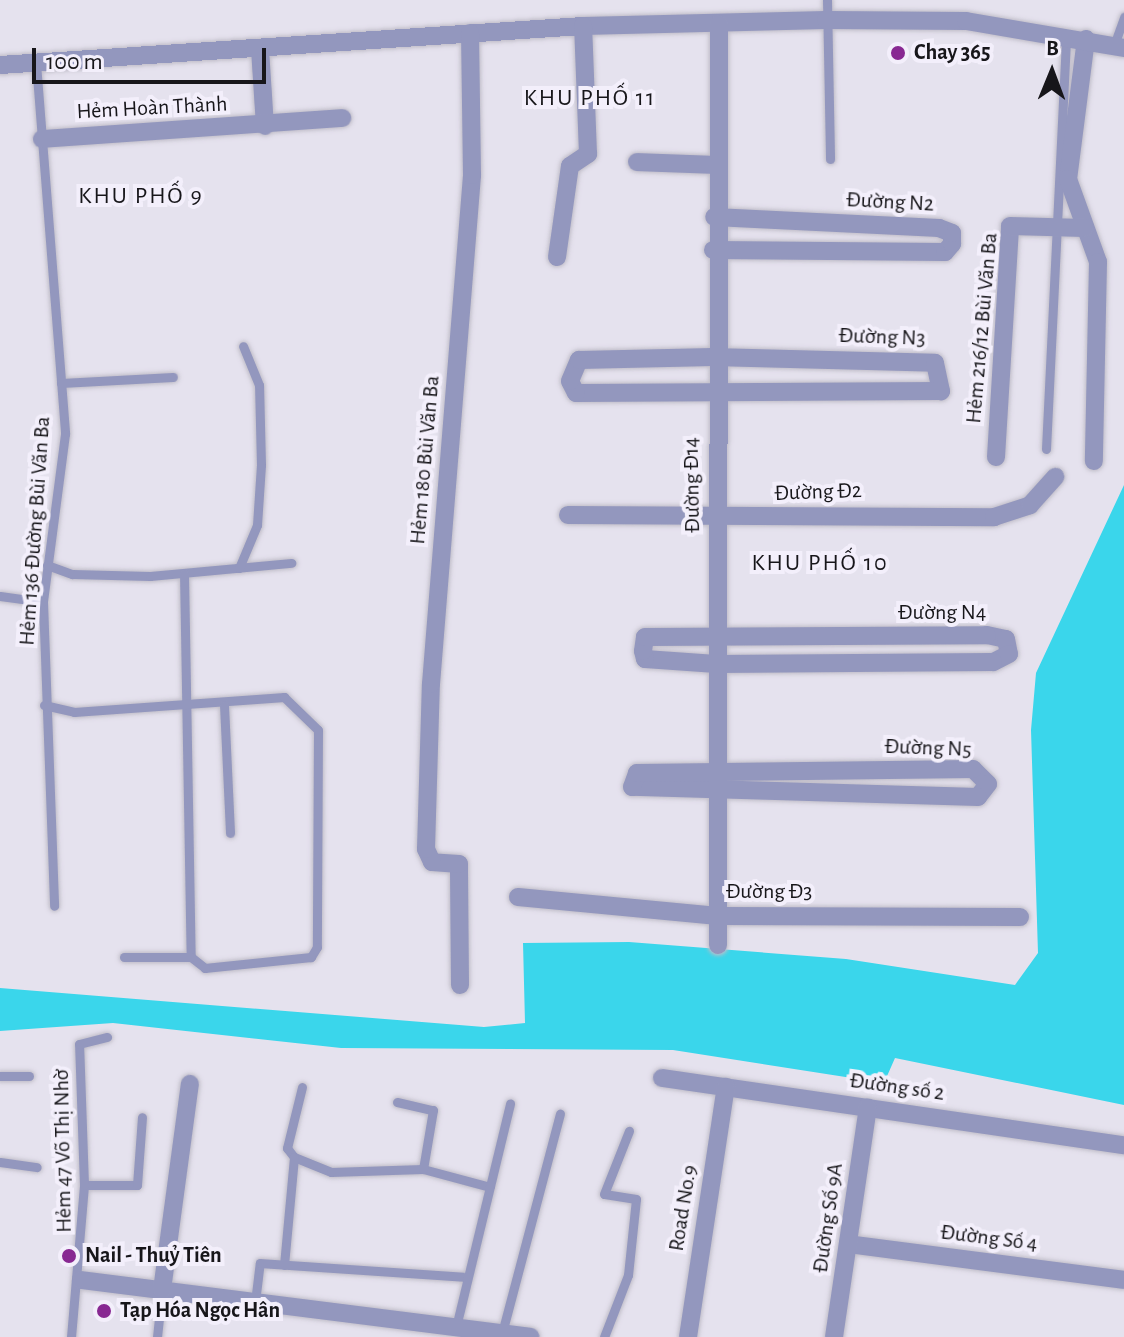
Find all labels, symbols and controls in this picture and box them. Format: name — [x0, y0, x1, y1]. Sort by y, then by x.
scale bar — [36, 32, 270, 82]
north arrow — [1012, 32, 1092, 112]
text: B — [1046, 37, 1059, 59]
place label: Chay 365 — [914, 40, 990, 66]
marker: Chay 365 — [889, 44, 907, 62]
text: 100 m — [46, 50, 103, 74]
district label: KHU PHỐ 11 — [524, 85, 656, 113]
street label: Hẻm Hoàn Thành — [76, 91, 228, 125]
district label: KHU PHỐ 9 — [78, 183, 204, 211]
street label: Đường N2 — [845, 187, 935, 217]
street label: Hẻm 216/12 Bùi Văn Ba — [961, 231, 1003, 425]
street label: Đường N3 — [838, 322, 926, 352]
street label: Hẻm 180 Bùi Văn Ba — [404, 375, 446, 545]
street label: Hẻm 136 Đường Bùi Văn Ba — [14, 416, 56, 646]
street label: Đường Đ14 — [678, 437, 706, 533]
street label: Đường Đ2 — [774, 477, 862, 507]
district label: KHU PHỐ 10 — [751, 550, 889, 578]
street label: Đường N4 — [898, 600, 986, 626]
street label: Đường N5 — [884, 733, 972, 763]
street label: Đường Đ3 — [726, 879, 812, 905]
street label: Đường số 2 — [848, 1067, 946, 1107]
street label: Hẻm 47 Võ Thị Nhờ — [48, 1069, 78, 1233]
street label: Đường Số 9A — [807, 1161, 849, 1275]
street label: Road No.9 — [663, 1163, 703, 1253]
street label: Đường Số 4 — [939, 1219, 1039, 1257]
place label: Nail - Thuỷ Tiên — [85, 1243, 222, 1269]
marker: Nail - Thuỷ Tiên — [60, 1247, 78, 1265]
place label: Tạp Hóa Ngọc Hân — [120, 1298, 280, 1324]
marker: Tạp Hóa Ngọc Hân — [95, 1302, 113, 1320]

